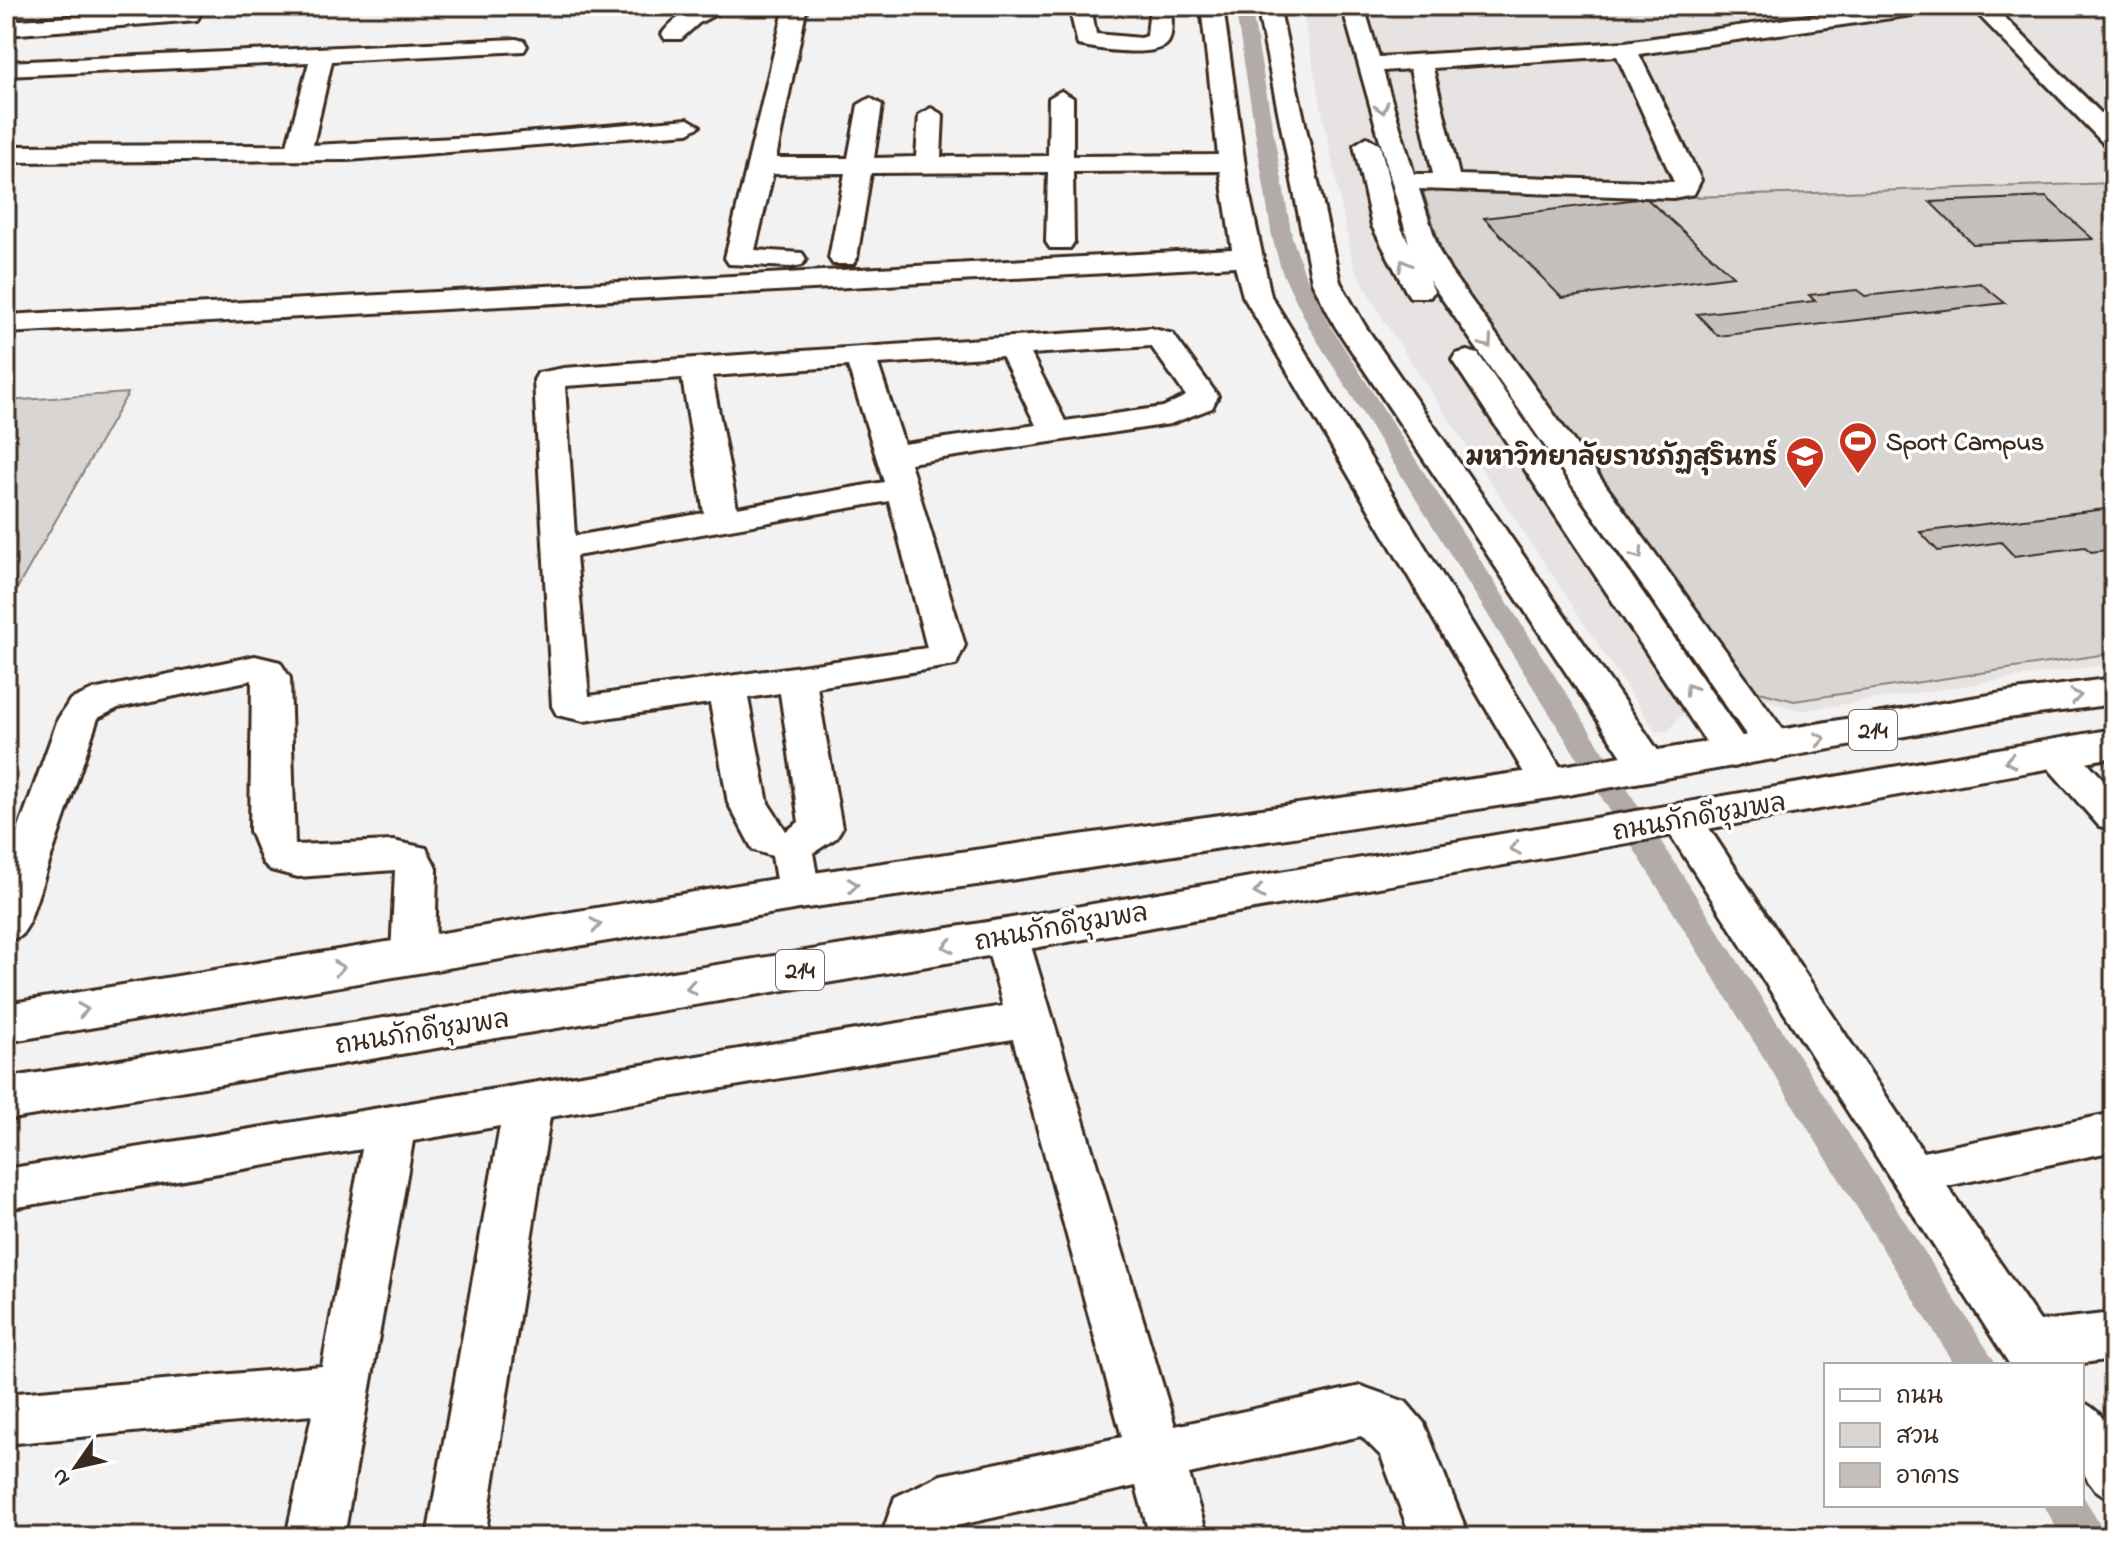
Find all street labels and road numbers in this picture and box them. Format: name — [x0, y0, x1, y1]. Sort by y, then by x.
road number: 214 — [1849, 710, 1897, 750]
street label: ถนนภักดีชุมพล — [1610, 785, 1789, 853]
street label: ถนนภักดีชุมพล — [972, 895, 1151, 963]
road number: 214 — [776, 950, 824, 990]
street label: ถนนภักดีชุมพล — [333, 1001, 512, 1066]

